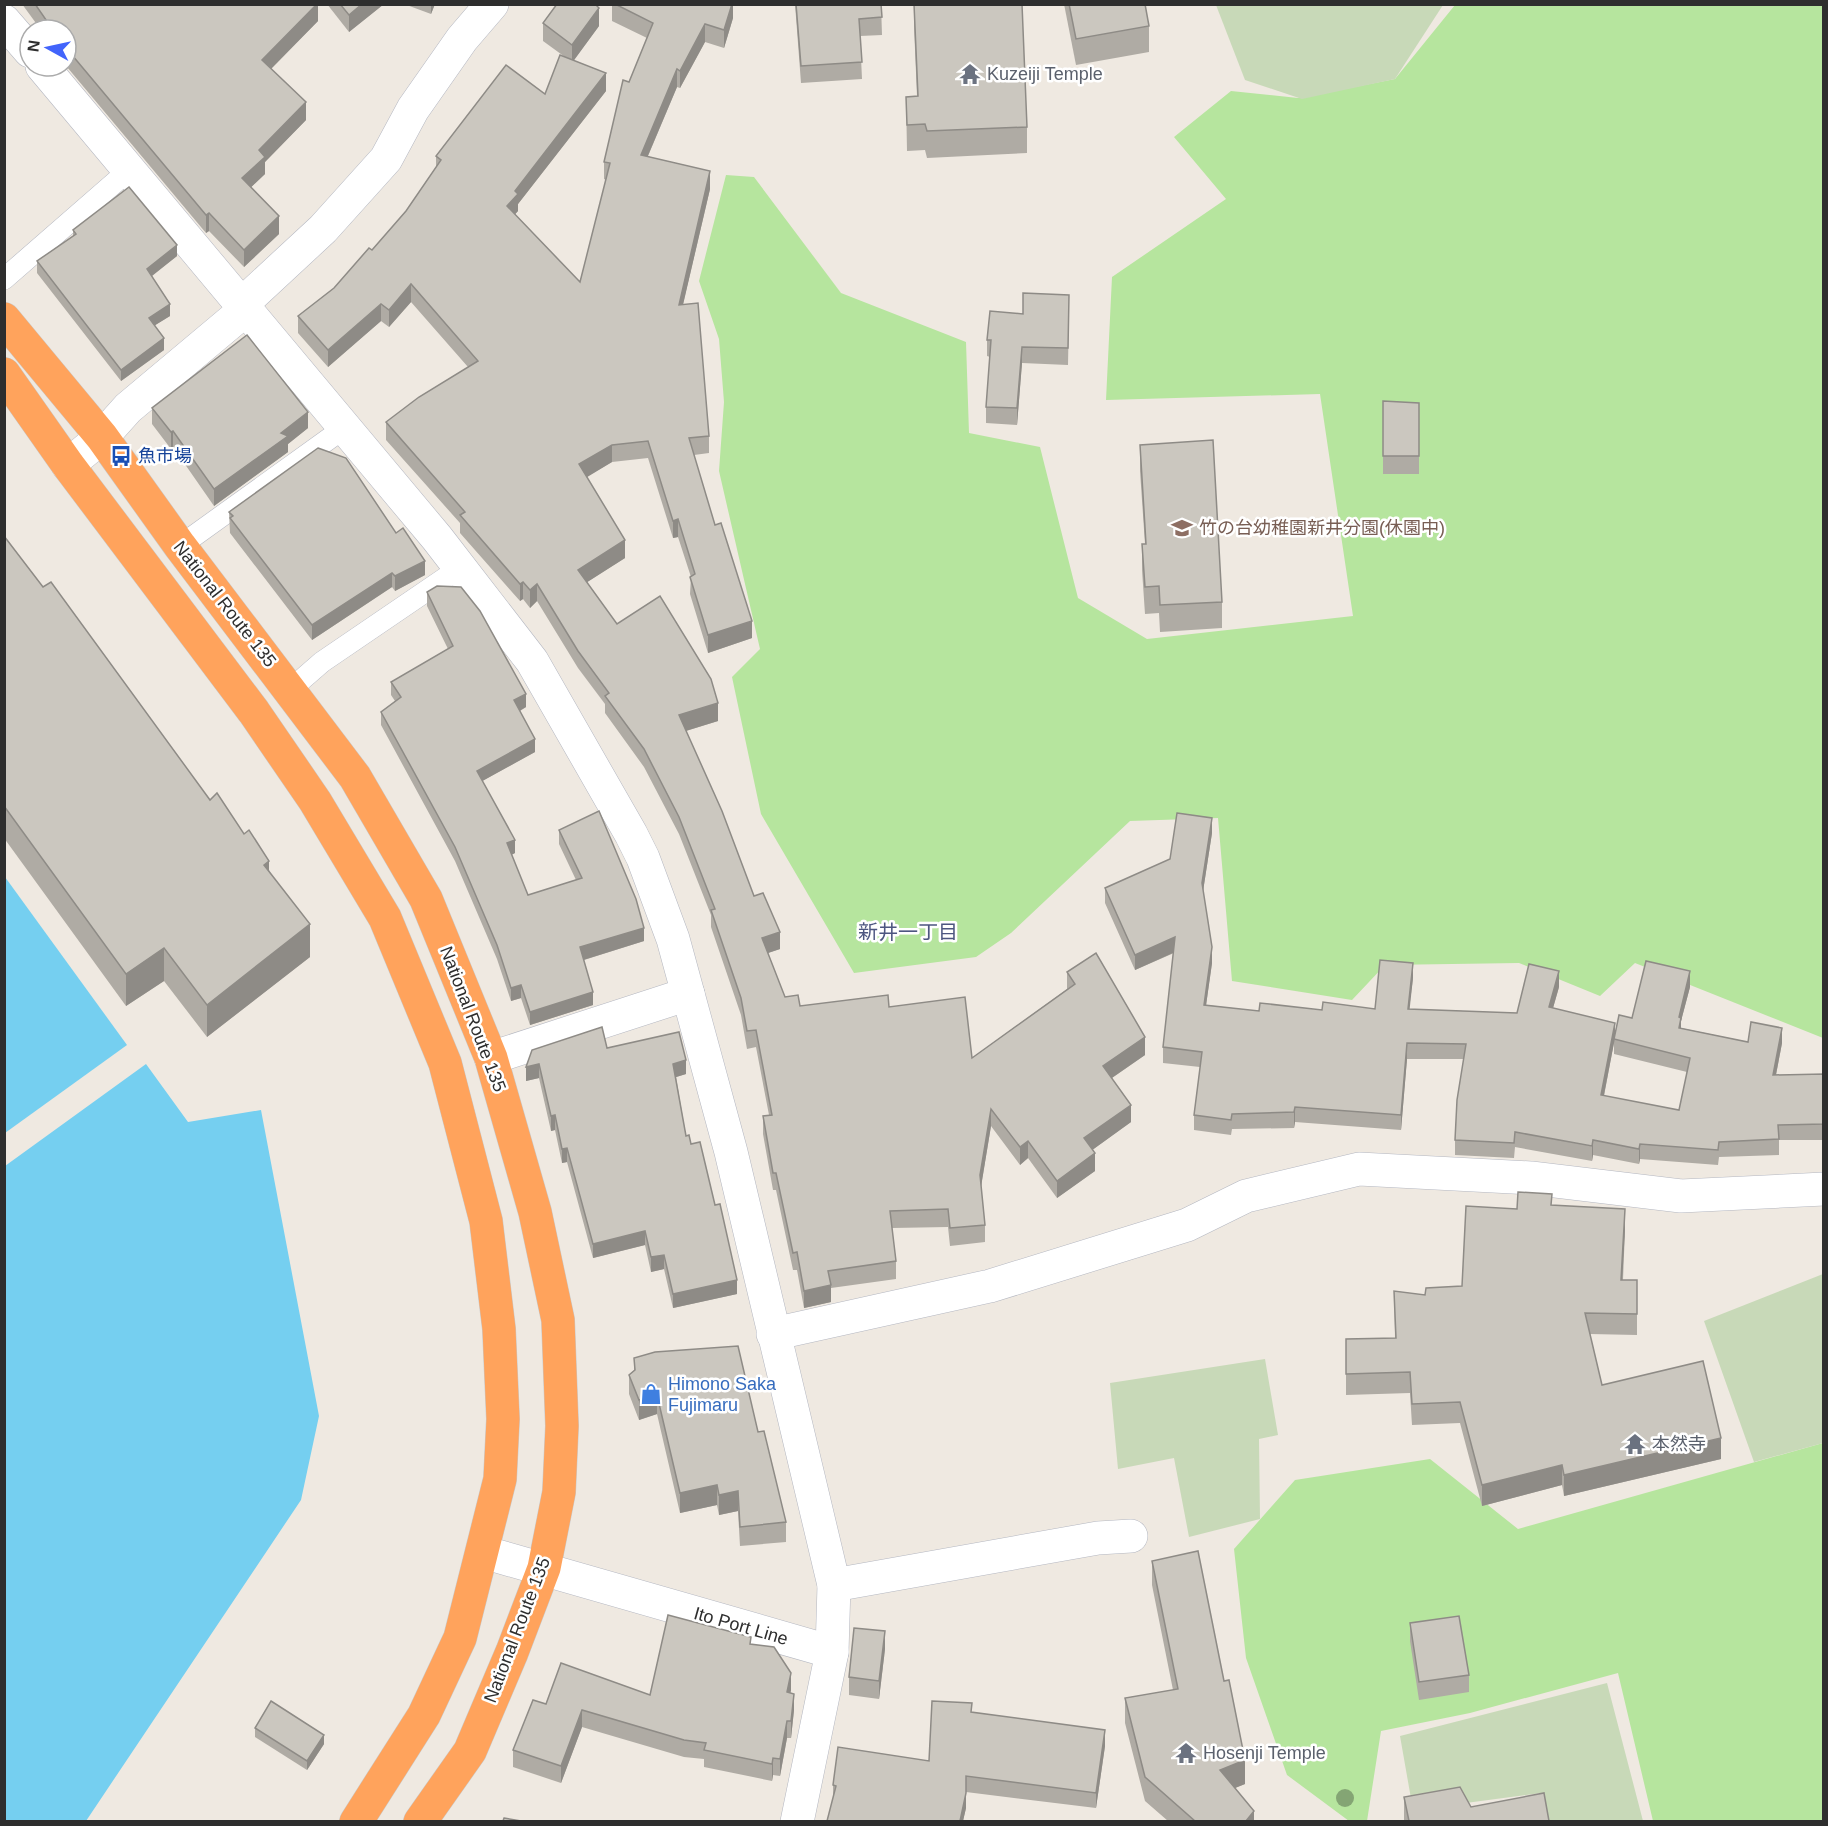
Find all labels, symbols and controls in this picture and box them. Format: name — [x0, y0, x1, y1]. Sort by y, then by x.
north arrow — [18, 18, 78, 78]
text: N — [24, 39, 43, 53]
temple icon: Kuzeiji Temple — [958, 62, 982, 86]
place label: Kuzeiji Temple — [987, 64, 1103, 84]
bus stop icon: 魚市場 — [109, 444, 133, 468]
place label: 魚市場 — [138, 446, 192, 466]
school or university icon: 竹の台幼稚園新井分園(休園中) — [1170, 516, 1194, 540]
place label: 竹の台幼稚園新井分園(休園中) — [1199, 518, 1445, 538]
street label: National Route 135 — [170, 537, 280, 671]
district label: 新井一丁目 — [858, 921, 958, 943]
street label: National Route 135 — [436, 943, 510, 1095]
place label: Himono Saka Fujimaru — [668, 1374, 777, 1415]
shop icon: Himono Saka Fujimaru — [639, 1382, 663, 1406]
temple icon: 本然寺 — [1623, 1432, 1647, 1456]
place label: 本然寺 — [1652, 1434, 1706, 1454]
street label: National Route 135 — [480, 1554, 554, 1706]
street label: Ito Port Line — [692, 1603, 790, 1649]
temple icon: Hosenji Temple — [1174, 1741, 1198, 1765]
place label: Hosenji Temple — [1203, 1743, 1326, 1763]

